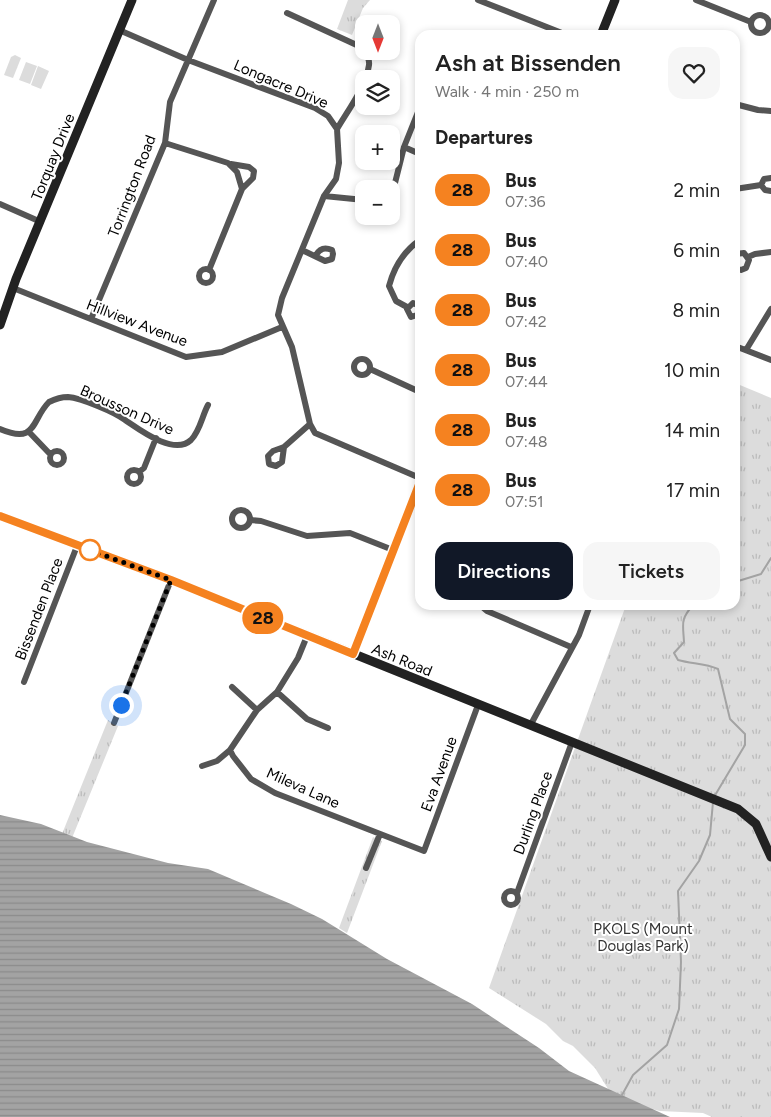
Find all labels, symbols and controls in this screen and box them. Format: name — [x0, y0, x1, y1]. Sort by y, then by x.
north arrow — [355, 15, 400, 60]
map controls — [355, 15, 400, 225]
button: heart — [668, 47, 720, 99]
text: Ash at Bissenden — [435, 48, 621, 77]
street label: Longacre Drive — [231, 56, 331, 112]
button: layers — [355, 70, 400, 115]
text: Walk · 4 min · 250 m — [435, 82, 579, 101]
street label: Torquay Drive — [27, 111, 79, 203]
button: + — [355, 125, 400, 170]
text: Departures — [435, 126, 533, 149]
street label: Torrington Road — [104, 132, 160, 240]
text: Bus — [505, 169, 536, 192]
text: 28 — [452, 179, 473, 201]
text: 2 min — [674, 179, 720, 202]
button: − — [355, 180, 400, 225]
text: 07:36 — [505, 192, 546, 211]
text: Bus — [505, 229, 536, 252]
text: 28 — [452, 239, 473, 261]
text: 6 min — [673, 239, 720, 262]
text: 07:40 — [505, 252, 548, 271]
text: Bus — [505, 289, 536, 312]
street label: Hillview Avenue — [84, 295, 190, 351]
text: 28 — [452, 299, 473, 321]
text: 8 min — [672, 299, 720, 322]
text: 07:42 — [505, 312, 547, 331]
text: Bus — [505, 349, 536, 372]
text: 28 — [452, 359, 473, 381]
text: 10 min — [664, 359, 720, 382]
text: 07:44 — [505, 372, 548, 391]
street label: Brousson Drive — [77, 381, 177, 439]
text: Bus — [505, 409, 536, 432]
text: 28 — [452, 419, 473, 441]
text: 14 min — [664, 419, 720, 442]
text: 07:48 — [505, 432, 548, 451]
text: Bus — [505, 469, 536, 492]
text: 28 — [452, 479, 473, 501]
text: 17 min — [666, 479, 720, 502]
text: 07:51 — [505, 492, 544, 511]
unlabelled marker — [79, 539, 101, 561]
button: Directions — [435, 542, 573, 600]
button: Tickets — [583, 542, 720, 600]
street label: Bissenden Place — [11, 555, 67, 663]
line badge: 28 — [240, 602, 286, 634]
text: 28 — [252, 607, 274, 629]
street label: Ash Road — [369, 640, 435, 680]
your location — [109, 693, 134, 718]
street label: Eva Avenue — [417, 734, 461, 814]
street label: Mileva Lane — [264, 764, 342, 812]
street label: Durling Place — [510, 769, 556, 857]
park label: PKOLS (Mount Douglas Park) — [593, 920, 693, 955]

